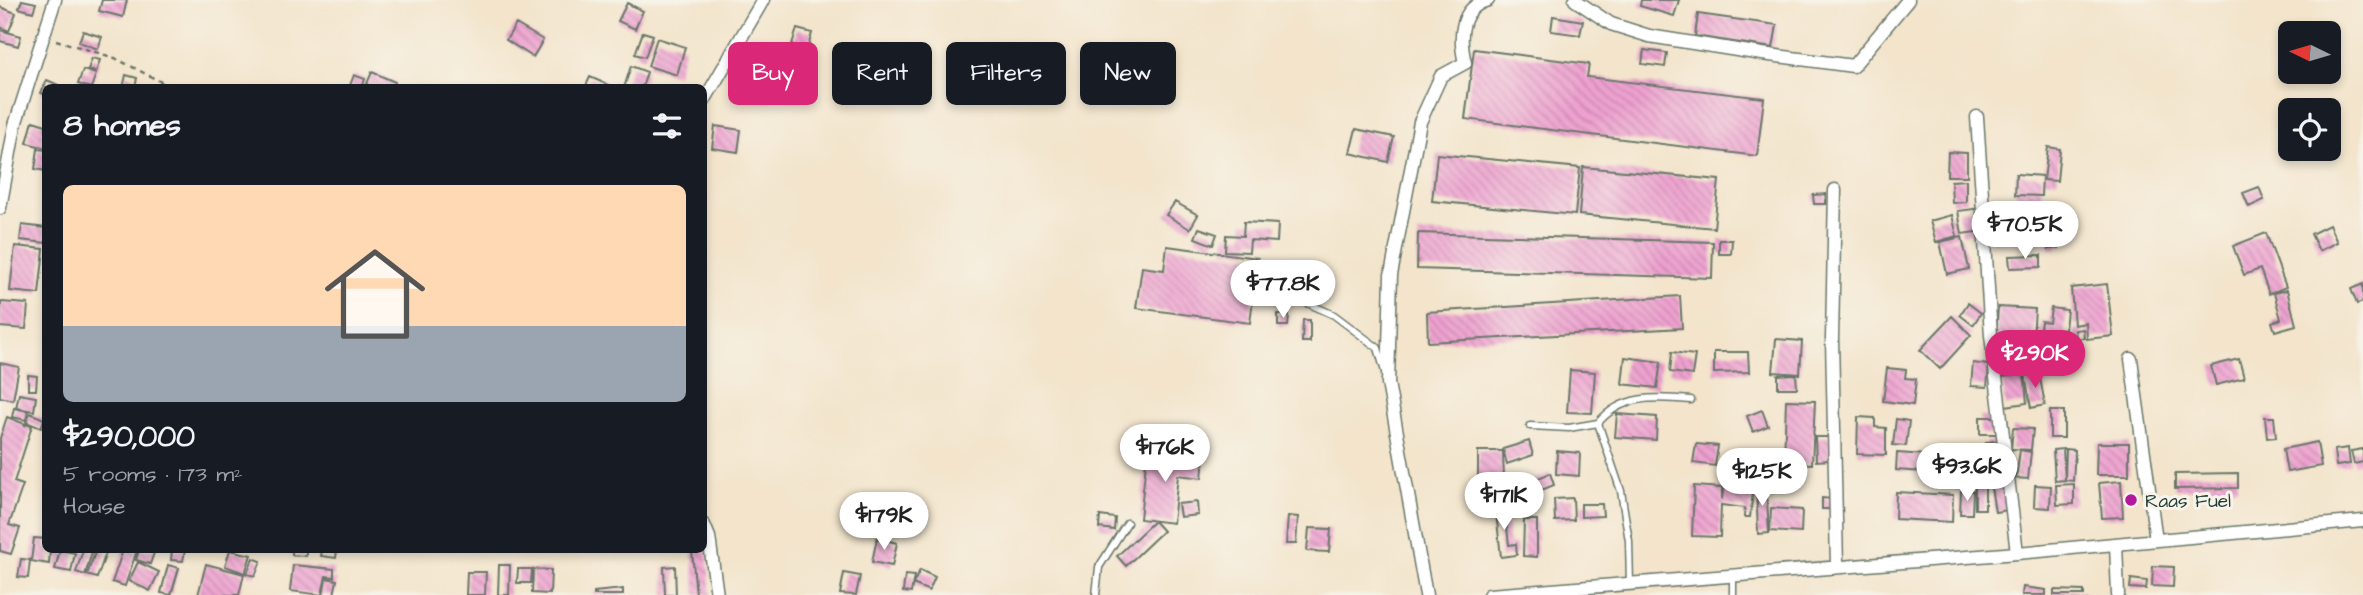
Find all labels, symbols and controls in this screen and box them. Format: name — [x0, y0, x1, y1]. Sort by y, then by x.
north arrow — [2278, 21, 2342, 84]
map controls — [2278, 21, 2341, 161]
chip: Buy — [728, 42, 818, 105]
chip: Rent — [832, 42, 932, 105]
chip: Filters — [946, 42, 1066, 105]
chip: New — [1080, 42, 1176, 105]
button: locate — [2278, 98, 2341, 161]
text: 8 homes — [63, 105, 181, 147]
icon: filters — [648, 107, 686, 145]
pin: $70.5K — [1968, 202, 2082, 261]
text: $70.5K — [1988, 208, 2062, 240]
icon: home — [312, 231, 438, 357]
pin: $77.8K — [1226, 260, 1340, 320]
text: $77.8K — [1246, 267, 1320, 299]
pin: $290K — [1986, 330, 2084, 390]
text: $290K — [2001, 337, 2069, 369]
text: $290,000 — [63, 416, 195, 458]
pin: $176K — [1116, 424, 1214, 484]
text: $176K — [1136, 431, 1194, 463]
pin: $93.6K — [1910, 444, 2024, 503]
pin: $125K — [1713, 448, 1811, 508]
text: $93.6K — [1932, 450, 2002, 482]
text: $125K — [1732, 455, 1792, 487]
text: 5 rooms · 173 m² — [63, 458, 243, 490]
pin: $171K — [1455, 472, 1553, 532]
text: $171K — [1481, 479, 1527, 511]
place label: Raas Fuel — [2145, 488, 2231, 515]
text: House — [63, 490, 126, 522]
pin: $179K — [835, 492, 933, 552]
marker: Raas Fuel — [2123, 492, 2139, 508]
text: $179K — [856, 499, 912, 531]

